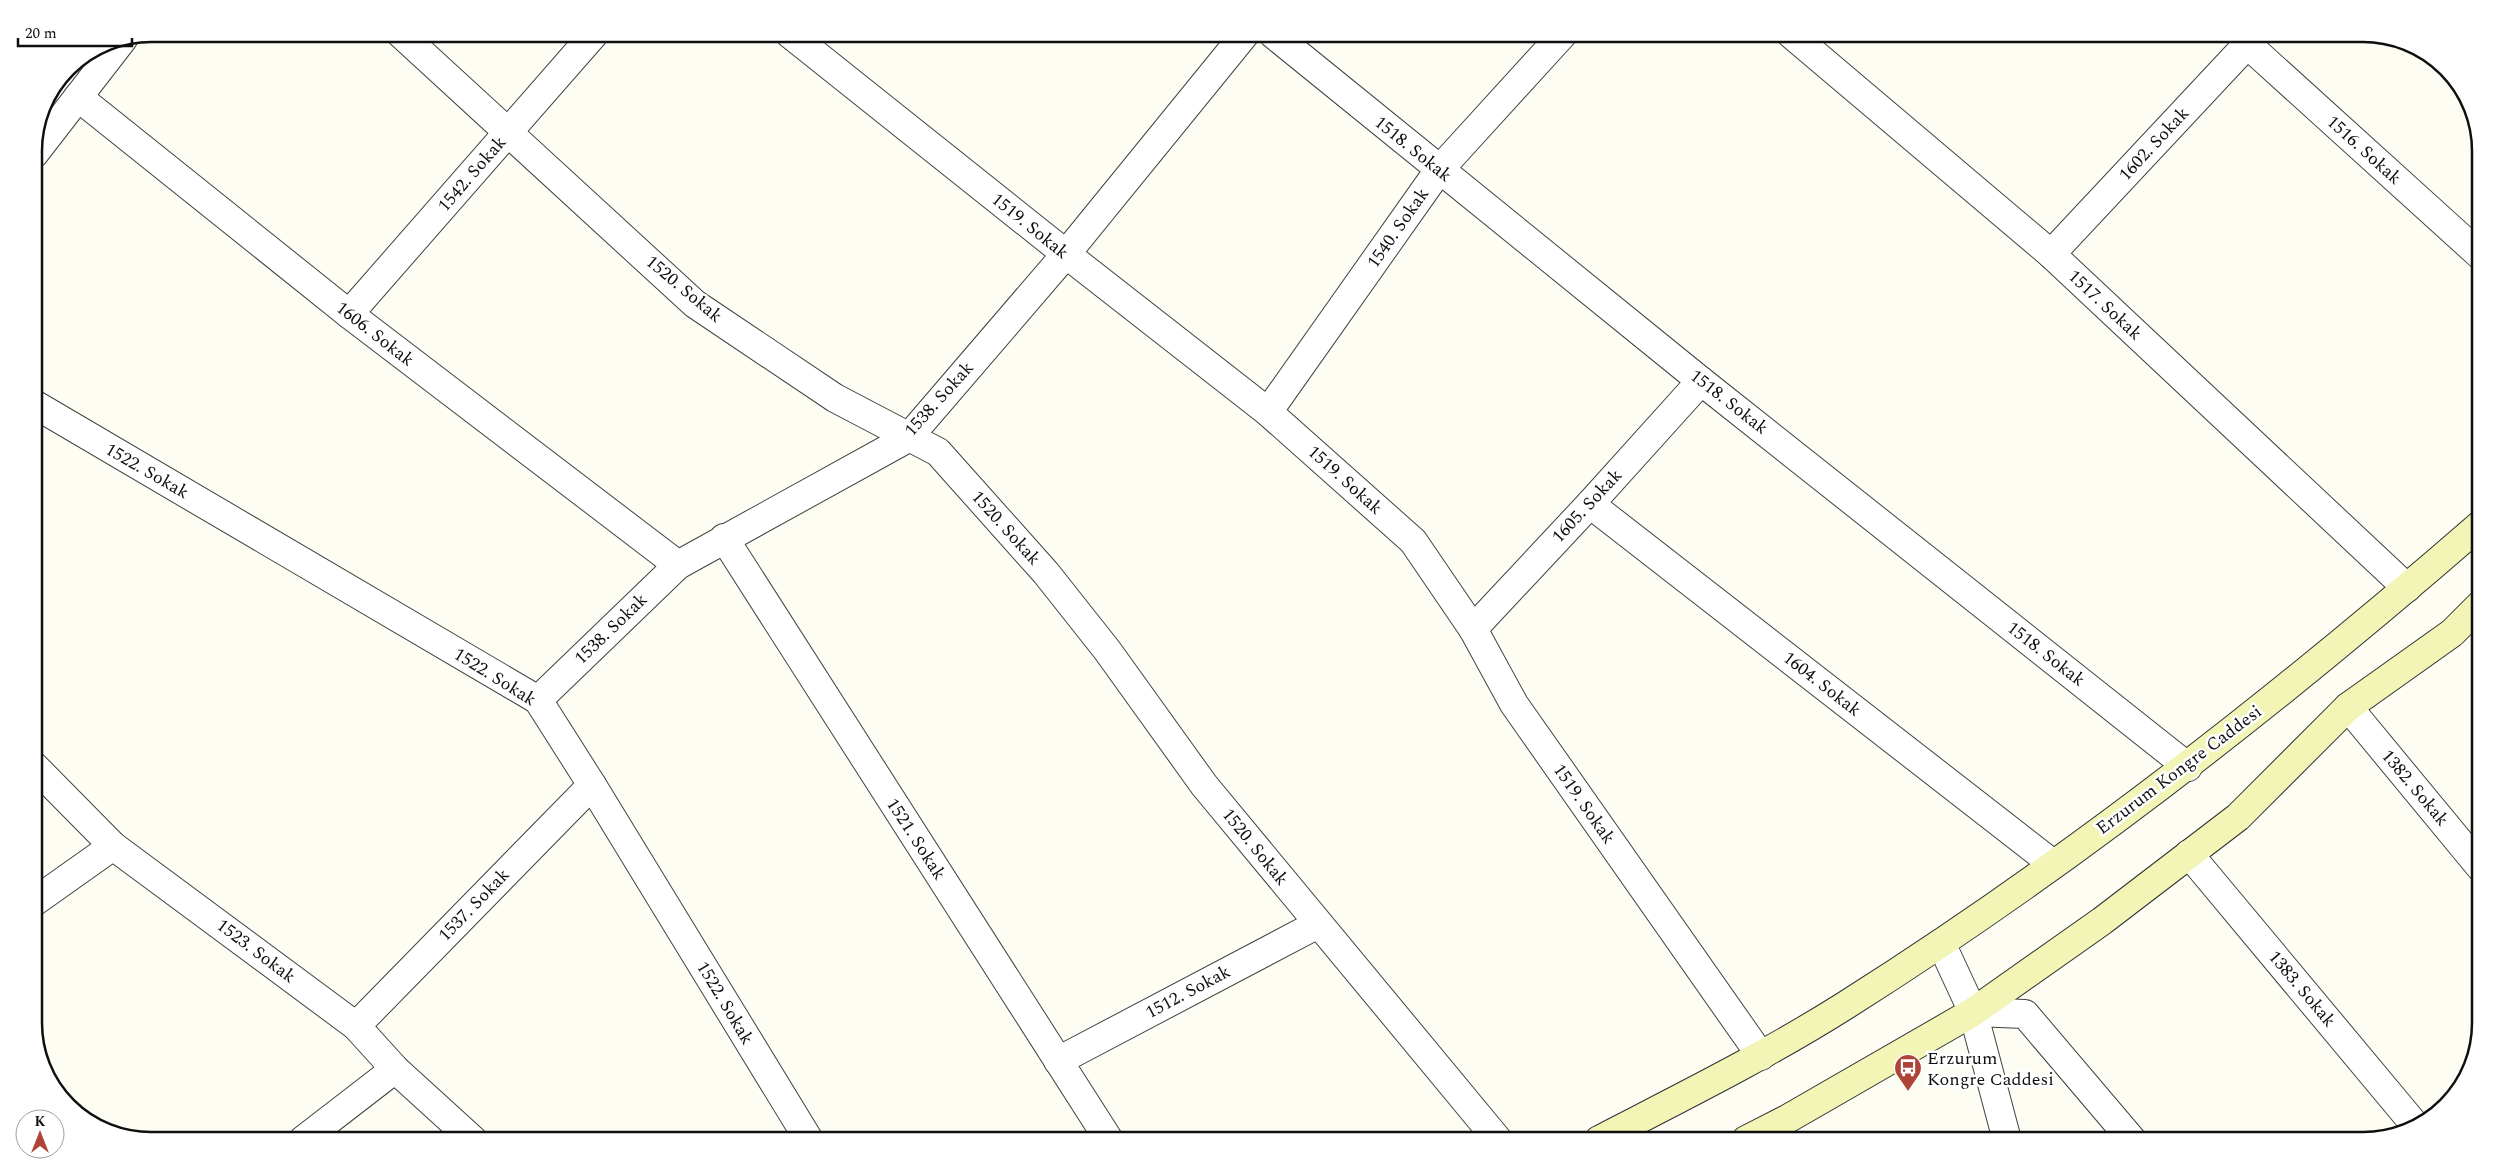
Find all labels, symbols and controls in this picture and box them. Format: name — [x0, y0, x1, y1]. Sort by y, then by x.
scale bar — [18, 15, 131, 47]
text: 20 m — [25, 22, 57, 45]
street label: 1602. Sokak — [2112, 101, 2196, 187]
street label: 1518. Sokak — [1368, 109, 1458, 189]
street label: 1516. Sokak — [2320, 109, 2408, 191]
street label: 1542. Sokak — [431, 130, 513, 218]
street label: 1540. Sokak — [1360, 182, 1436, 274]
street label: 1519. Sokak — [985, 186, 1075, 266]
street label: 1520. Sokak — [640, 249, 728, 329]
street label: 1517. Sokak — [2062, 263, 2148, 347]
street label: 1606. Sokak — [330, 295, 420, 373]
street label: 1538. Sokak — [898, 355, 980, 443]
street label: 1518. Sokak — [1684, 363, 1774, 441]
street label: 1522. Sokak — [100, 436, 194, 506]
street label: 1519. Sokak — [1301, 439, 1389, 521]
street label: 1605. Sokak — [1545, 463, 1629, 549]
street label: 1520. Sokak — [965, 484, 1047, 572]
street label: 1538. Sokak — [568, 587, 654, 671]
street label: 1518. Sokak — [2001, 615, 2091, 693]
street label: 1522. Sokak — [448, 641, 542, 713]
street label: 1604. Sokak — [1777, 645, 1867, 723]
street label: Erzurum Kongre Caddesi — [2090, 699, 2268, 841]
street label: 1382. Sokak — [2375, 744, 2455, 832]
street label: 1519. Sokak — [1546, 758, 1622, 850]
street label: 1521. Sokak — [879, 793, 953, 885]
street label: 1520. Sokak — [1215, 802, 1295, 892]
street label: 1537. Sokak — [432, 862, 516, 948]
street label: 1523. Sokak — [211, 912, 301, 990]
street label: 1383. Sokak — [2262, 945, 2342, 1033]
street label: 1522. Sokak — [689, 956, 761, 1050]
street label: 1512. Sokak — [1141, 958, 1235, 1026]
place label: Erzurum Kongre Caddesi — [1927, 1045, 2054, 1093]
bus stop icon: Erzurum Kongre Caddesi — [1893, 1053, 1923, 1092]
north arrow — [15, 1109, 65, 1159]
text: K — [35, 1111, 46, 1132]

